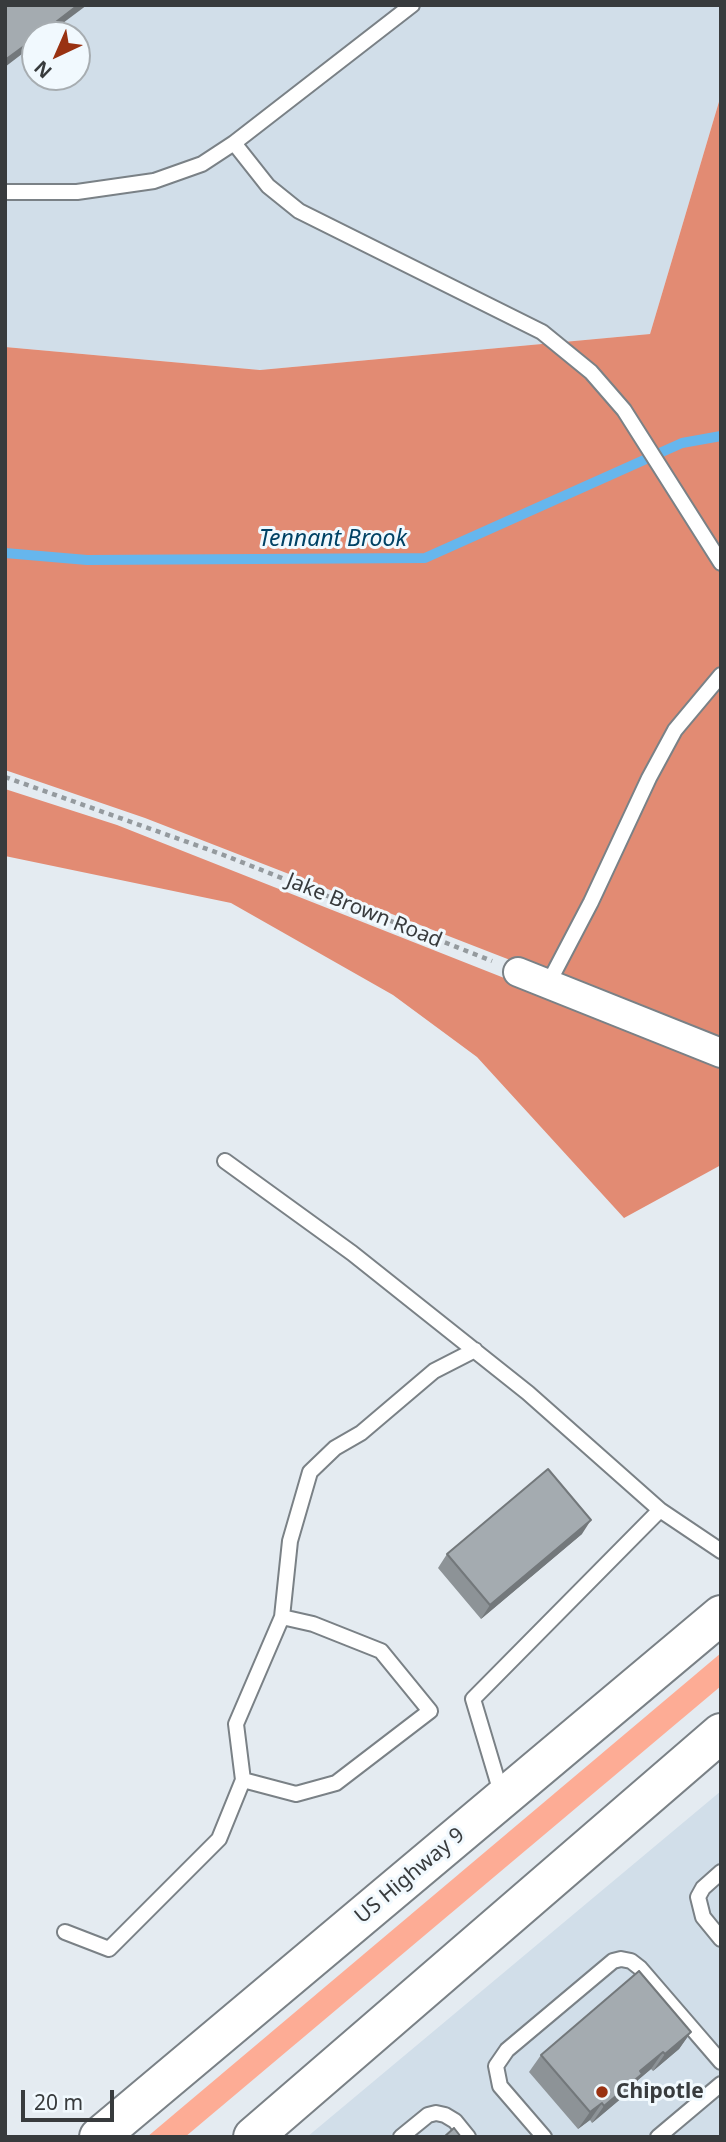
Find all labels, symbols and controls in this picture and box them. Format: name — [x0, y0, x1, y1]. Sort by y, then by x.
north arrow — [21, 21, 91, 91]
text: N — [28, 55, 57, 84]
water label: Tennant Brook — [259, 525, 407, 553]
street label: Jake Brown Road — [282, 868, 446, 954]
street label: US Highway 9 — [350, 1823, 470, 1929]
scale bar — [24, 2076, 117, 2120]
place label: Chipotle — [616, 2079, 704, 2105]
marker: Chipotle — [594, 2084, 610, 2100]
text: 20 m — [34, 2088, 83, 2116]

